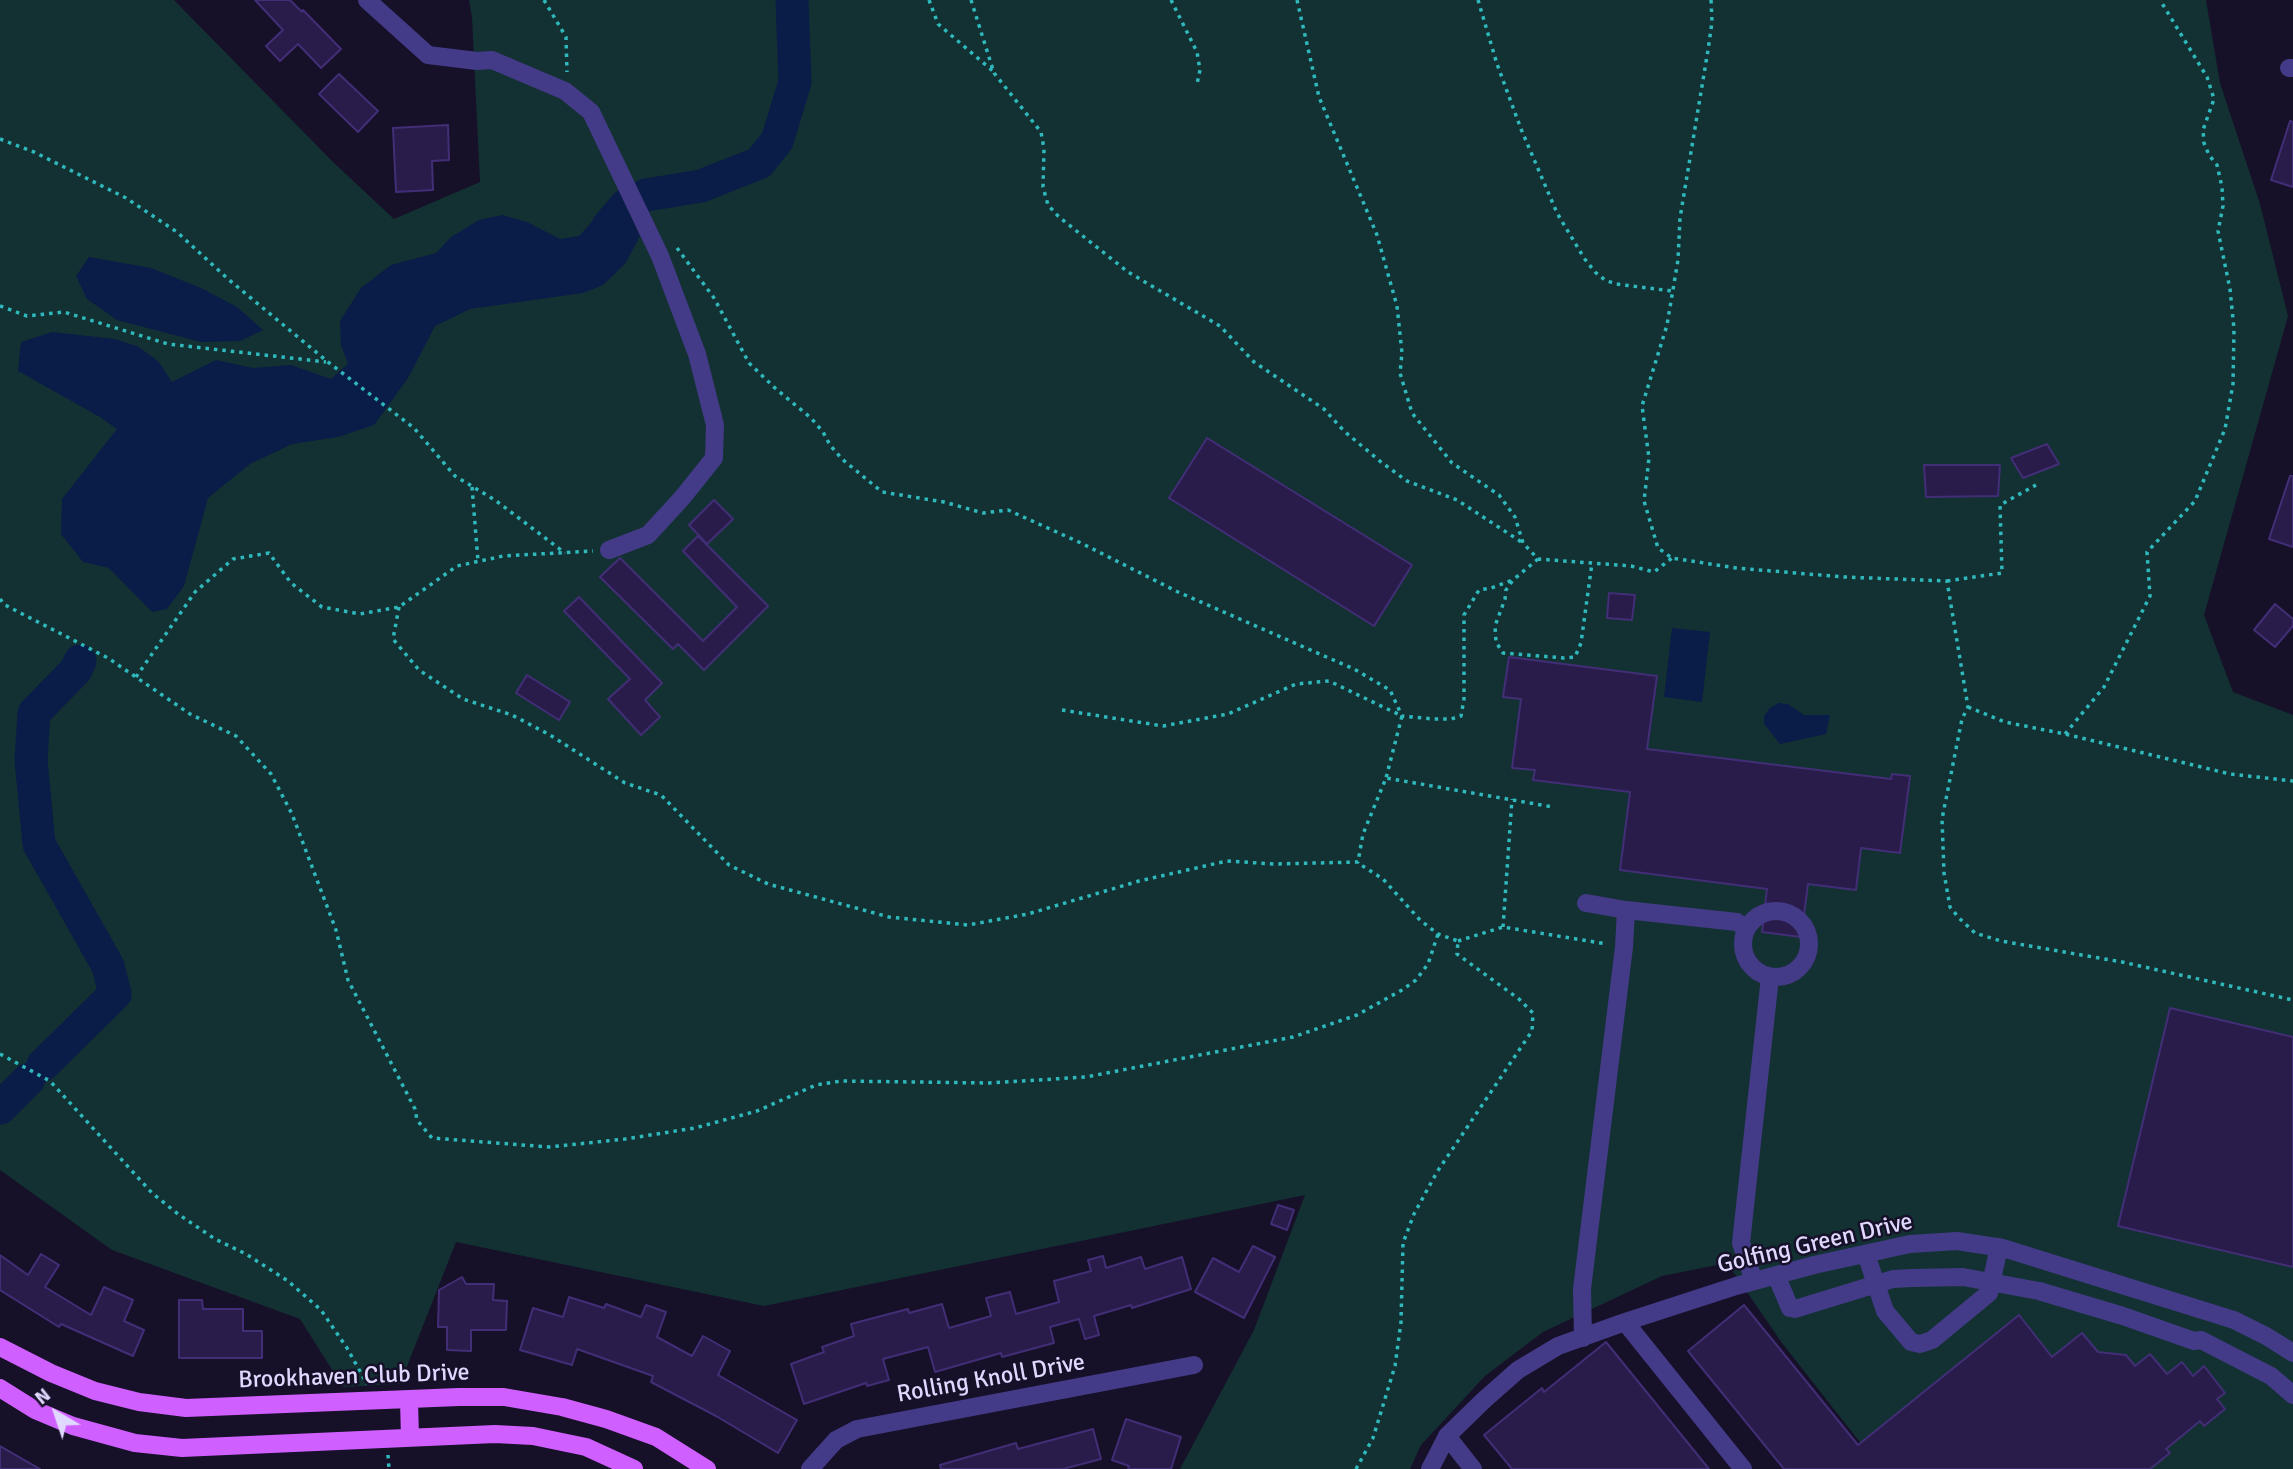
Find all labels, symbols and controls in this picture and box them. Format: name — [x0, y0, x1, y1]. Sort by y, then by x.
street label: Golfing Green Drive — [1714, 1208, 1916, 1280]
street label: Rolling Knoll Drive — [895, 1348, 1087, 1410]
street label: Brookhaven Club Drive — [238, 1359, 470, 1395]
north arrow — [21, 1378, 91, 1448]
text: N — [30, 1383, 55, 1410]

